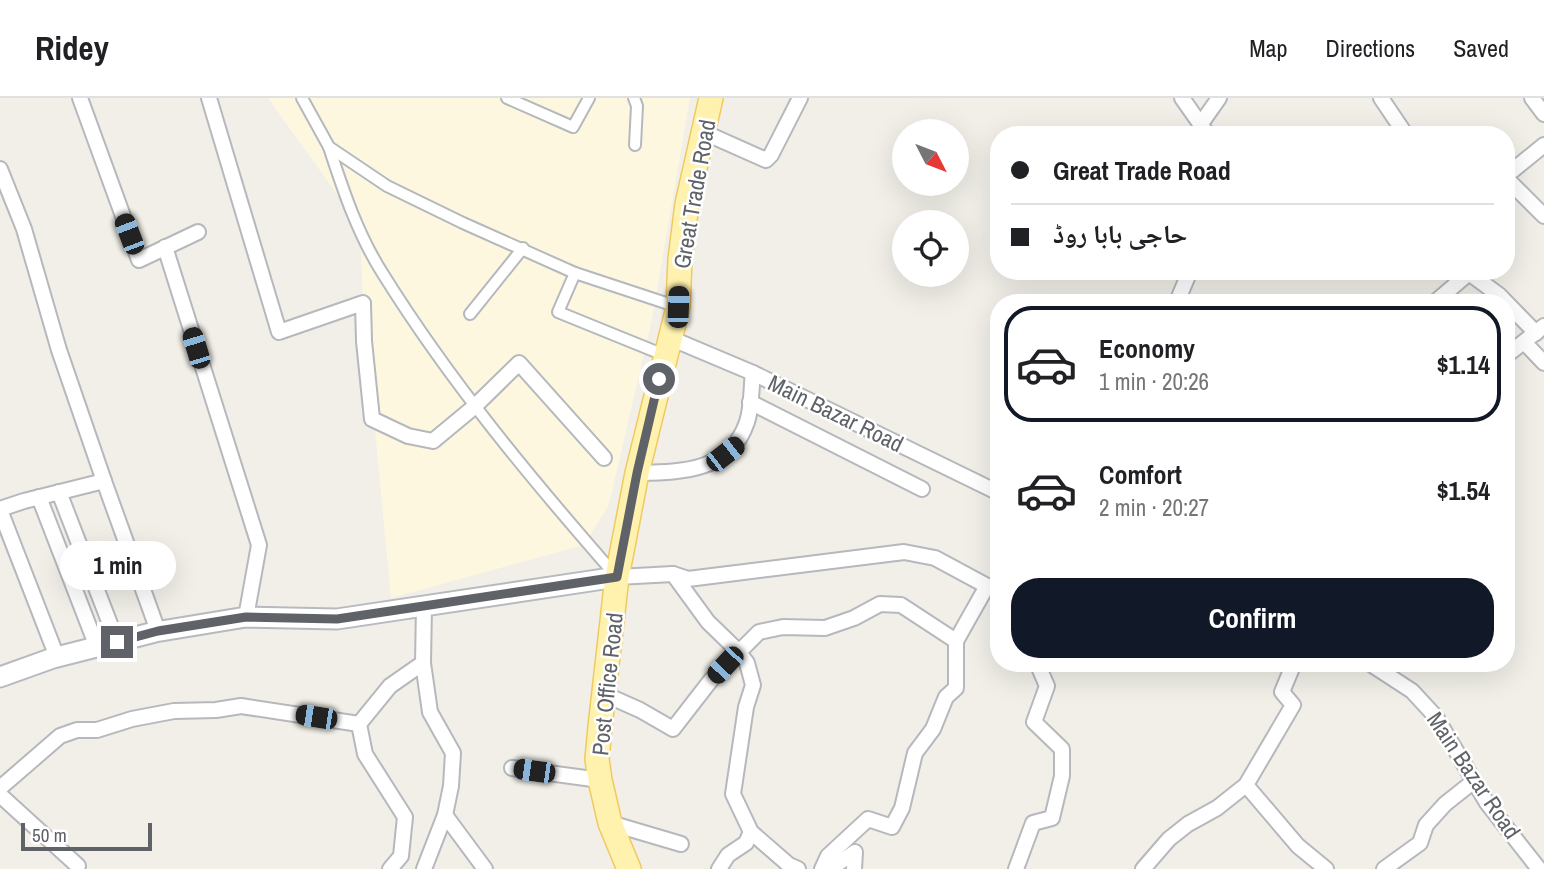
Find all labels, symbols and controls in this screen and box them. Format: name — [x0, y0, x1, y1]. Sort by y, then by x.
text: Ridey — [35, 26, 109, 70]
text: Map — [1249, 32, 1287, 64]
text: Directions — [1325, 32, 1415, 64]
text: Saved — [1453, 32, 1509, 64]
street label: Great Trade Road — [666, 117, 722, 271]
north arrow — [892, 119, 970, 196]
map controls — [892, 119, 969, 287]
text: Great Trade Road — [1053, 153, 1231, 188]
button: locate — [892, 210, 969, 287]
car — [112, 211, 147, 257]
text: حاجی بابا روڈ — [1053, 216, 1187, 251]
car — [667, 286, 690, 328]
car — [180, 325, 213, 371]
text: Economy — [1099, 331, 1195, 366]
icon: car — [1015, 333, 1078, 396]
text: $1.14 — [1437, 347, 1490, 382]
route start — [643, 363, 675, 395]
text: 1 min · 20:26 — [1099, 366, 1209, 397]
street label: Main Bazar Road — [763, 367, 909, 459]
car — [702, 433, 749, 475]
text: Comfort — [1099, 457, 1182, 492]
icon: car — [1015, 459, 1078, 522]
text: $1.54 — [1437, 473, 1490, 508]
text: 2 min · 20:27 — [1099, 492, 1209, 523]
callout: 1 min — [59, 540, 175, 589]
text: 1 min — [93, 550, 143, 581]
button: Confirm — [1011, 578, 1494, 658]
street label: Post Office Road — [584, 611, 630, 757]
route end — [101, 626, 133, 658]
car — [703, 642, 748, 688]
car — [294, 703, 339, 731]
street label: Main Bazar Road — [1420, 705, 1528, 845]
car — [512, 758, 557, 784]
scale bar — [21, 820, 152, 852]
text: 50 m — [32, 822, 67, 848]

